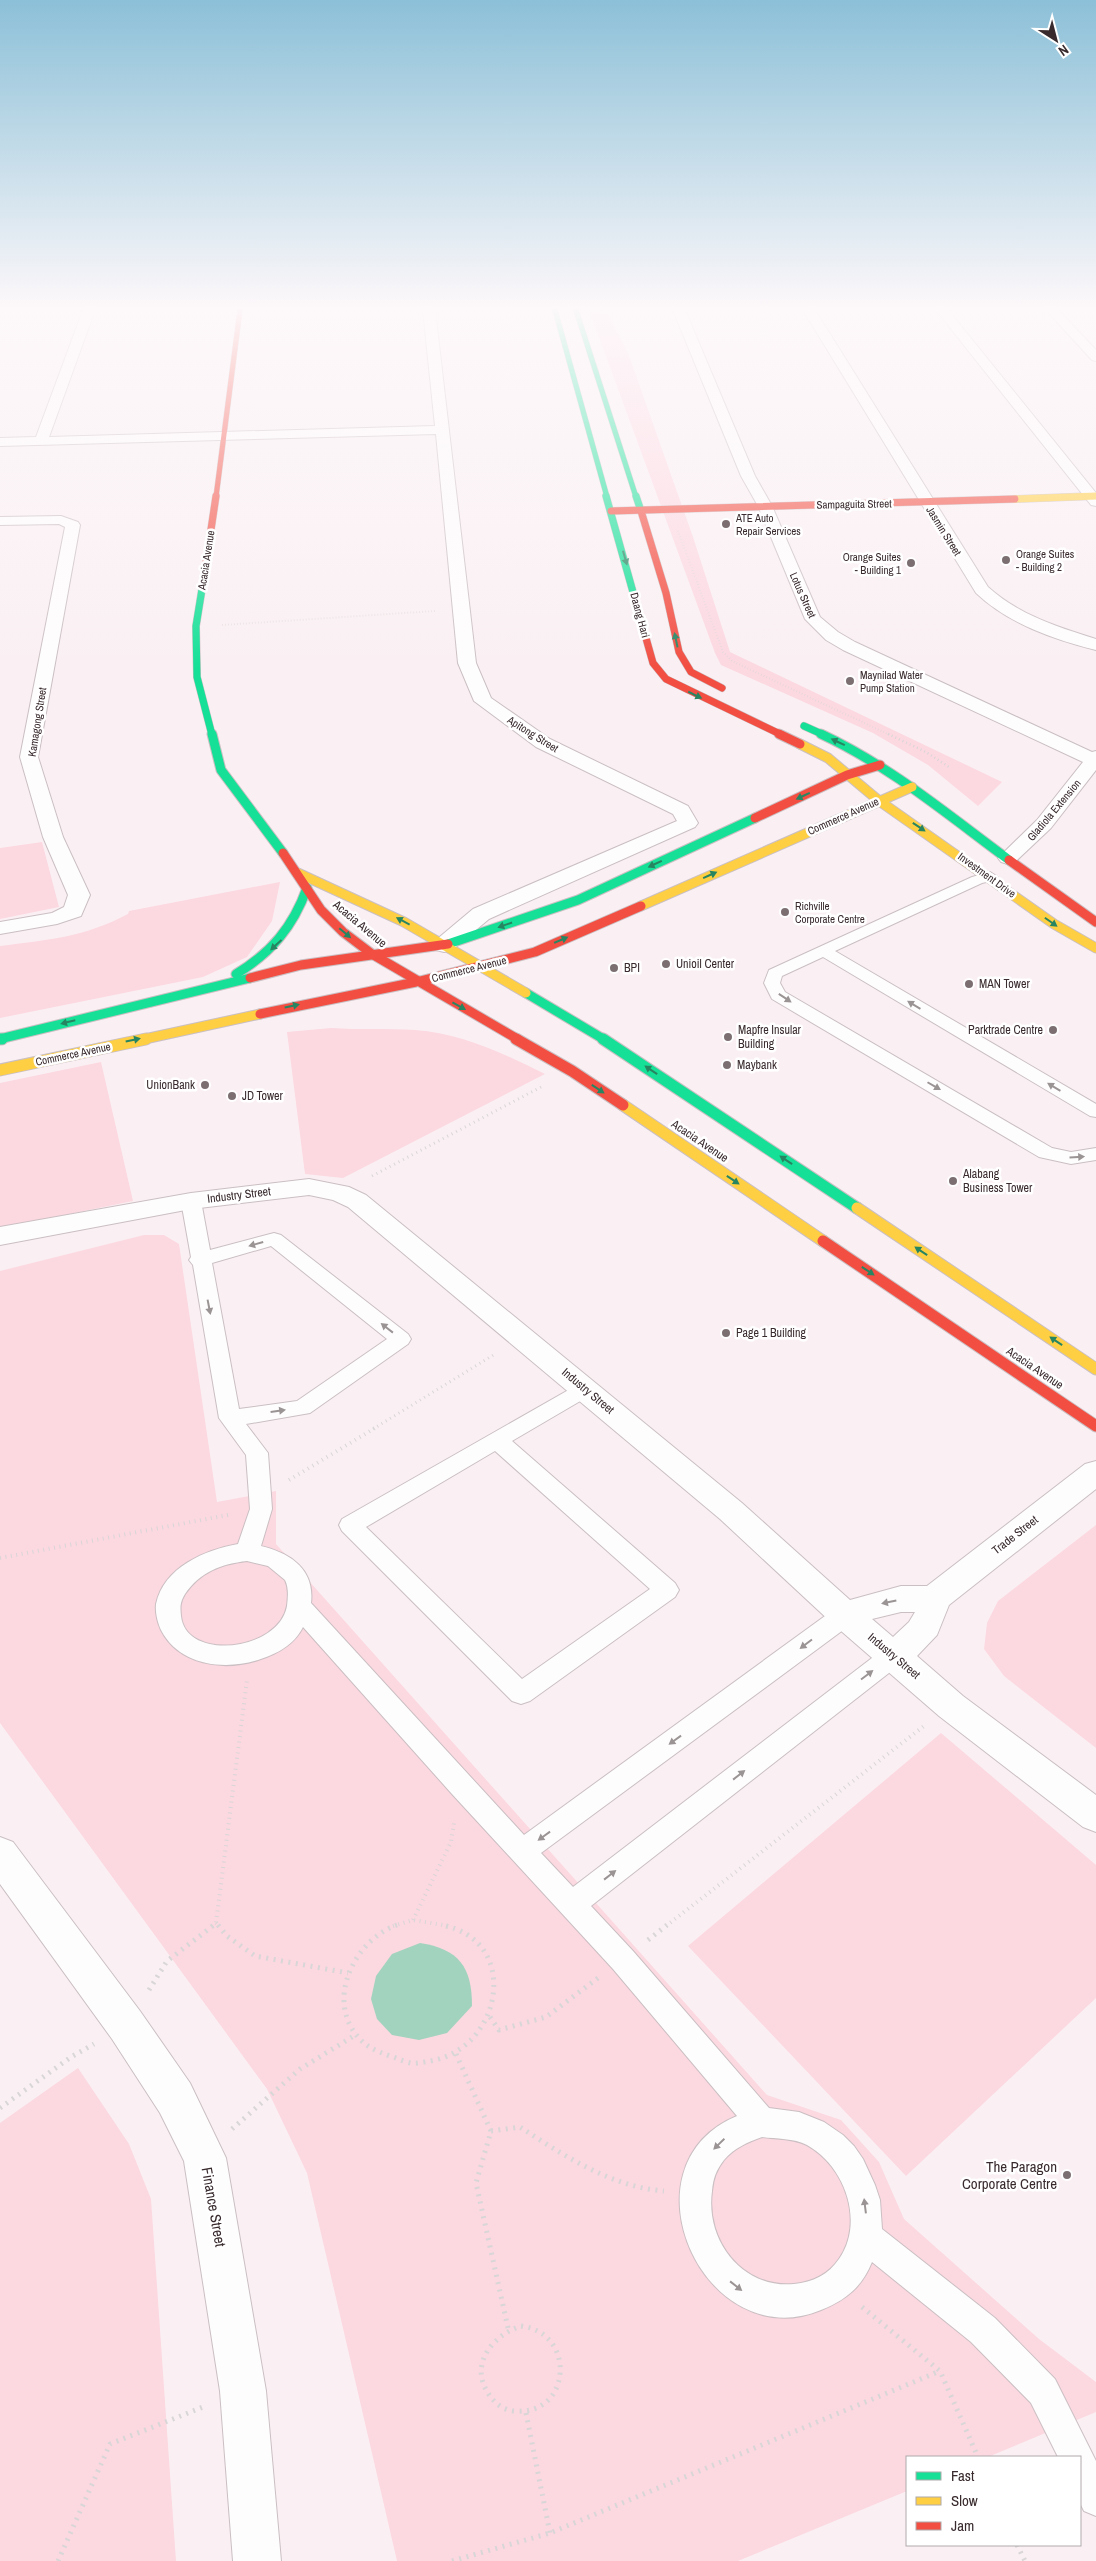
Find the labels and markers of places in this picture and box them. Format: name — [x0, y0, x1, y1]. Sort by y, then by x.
place label: ATE Auto Repair Services — [735, 511, 801, 538]
marker: ATE Auto Repair Services — [720, 518, 732, 530]
place label: Orange Suites - Building 2 — [1016, 547, 1075, 574]
place label: Orange Suites - Building 1 — [843, 550, 901, 577]
marker: Orange Suites - Building 2 — [1000, 554, 1012, 566]
marker: Orange Suites - Building 1 — [905, 557, 917, 569]
place label: Maynilad Water Pump Station — [860, 668, 923, 695]
marker: Maynilad Water Pump Station — [844, 675, 856, 687]
place label: Richville Corporate Centre — [795, 899, 865, 926]
marker: Richville Corporate Centre — [779, 906, 791, 918]
place label: Unioil Center — [676, 956, 735, 972]
marker: Unioil Center — [660, 958, 672, 970]
place label: BPI — [624, 960, 640, 976]
marker: BPI — [608, 962, 620, 974]
place label: MAN Tower — [979, 976, 1030, 992]
marker: MAN Tower — [963, 978, 975, 990]
place label: Mapfre Insular Building — [738, 1022, 802, 1052]
place label: Parktrade Centre — [968, 1022, 1043, 1038]
marker: Parktrade Centre — [1047, 1024, 1059, 1036]
marker: Mapfre Insular Building — [722, 1031, 734, 1043]
place label: Maybank — [737, 1057, 777, 1073]
marker: Maybank — [721, 1059, 733, 1071]
place label: UnionBank — [146, 1077, 195, 1093]
marker: UnionBank — [199, 1079, 211, 1091]
place label: JD Tower — [242, 1088, 284, 1104]
marker: JD Tower — [226, 1090, 238, 1102]
place label: Alabang Business Tower — [962, 1166, 1033, 1196]
marker: Alabang Business Tower — [947, 1175, 959, 1187]
place label: Page 1 Building — [736, 1325, 807, 1341]
marker: Page 1 Building — [720, 1327, 732, 1339]
place label: The Paragon Corporate Centre — [962, 2156, 1057, 2194]
marker: The Paragon Corporate Centre — [1061, 2169, 1073, 2181]

